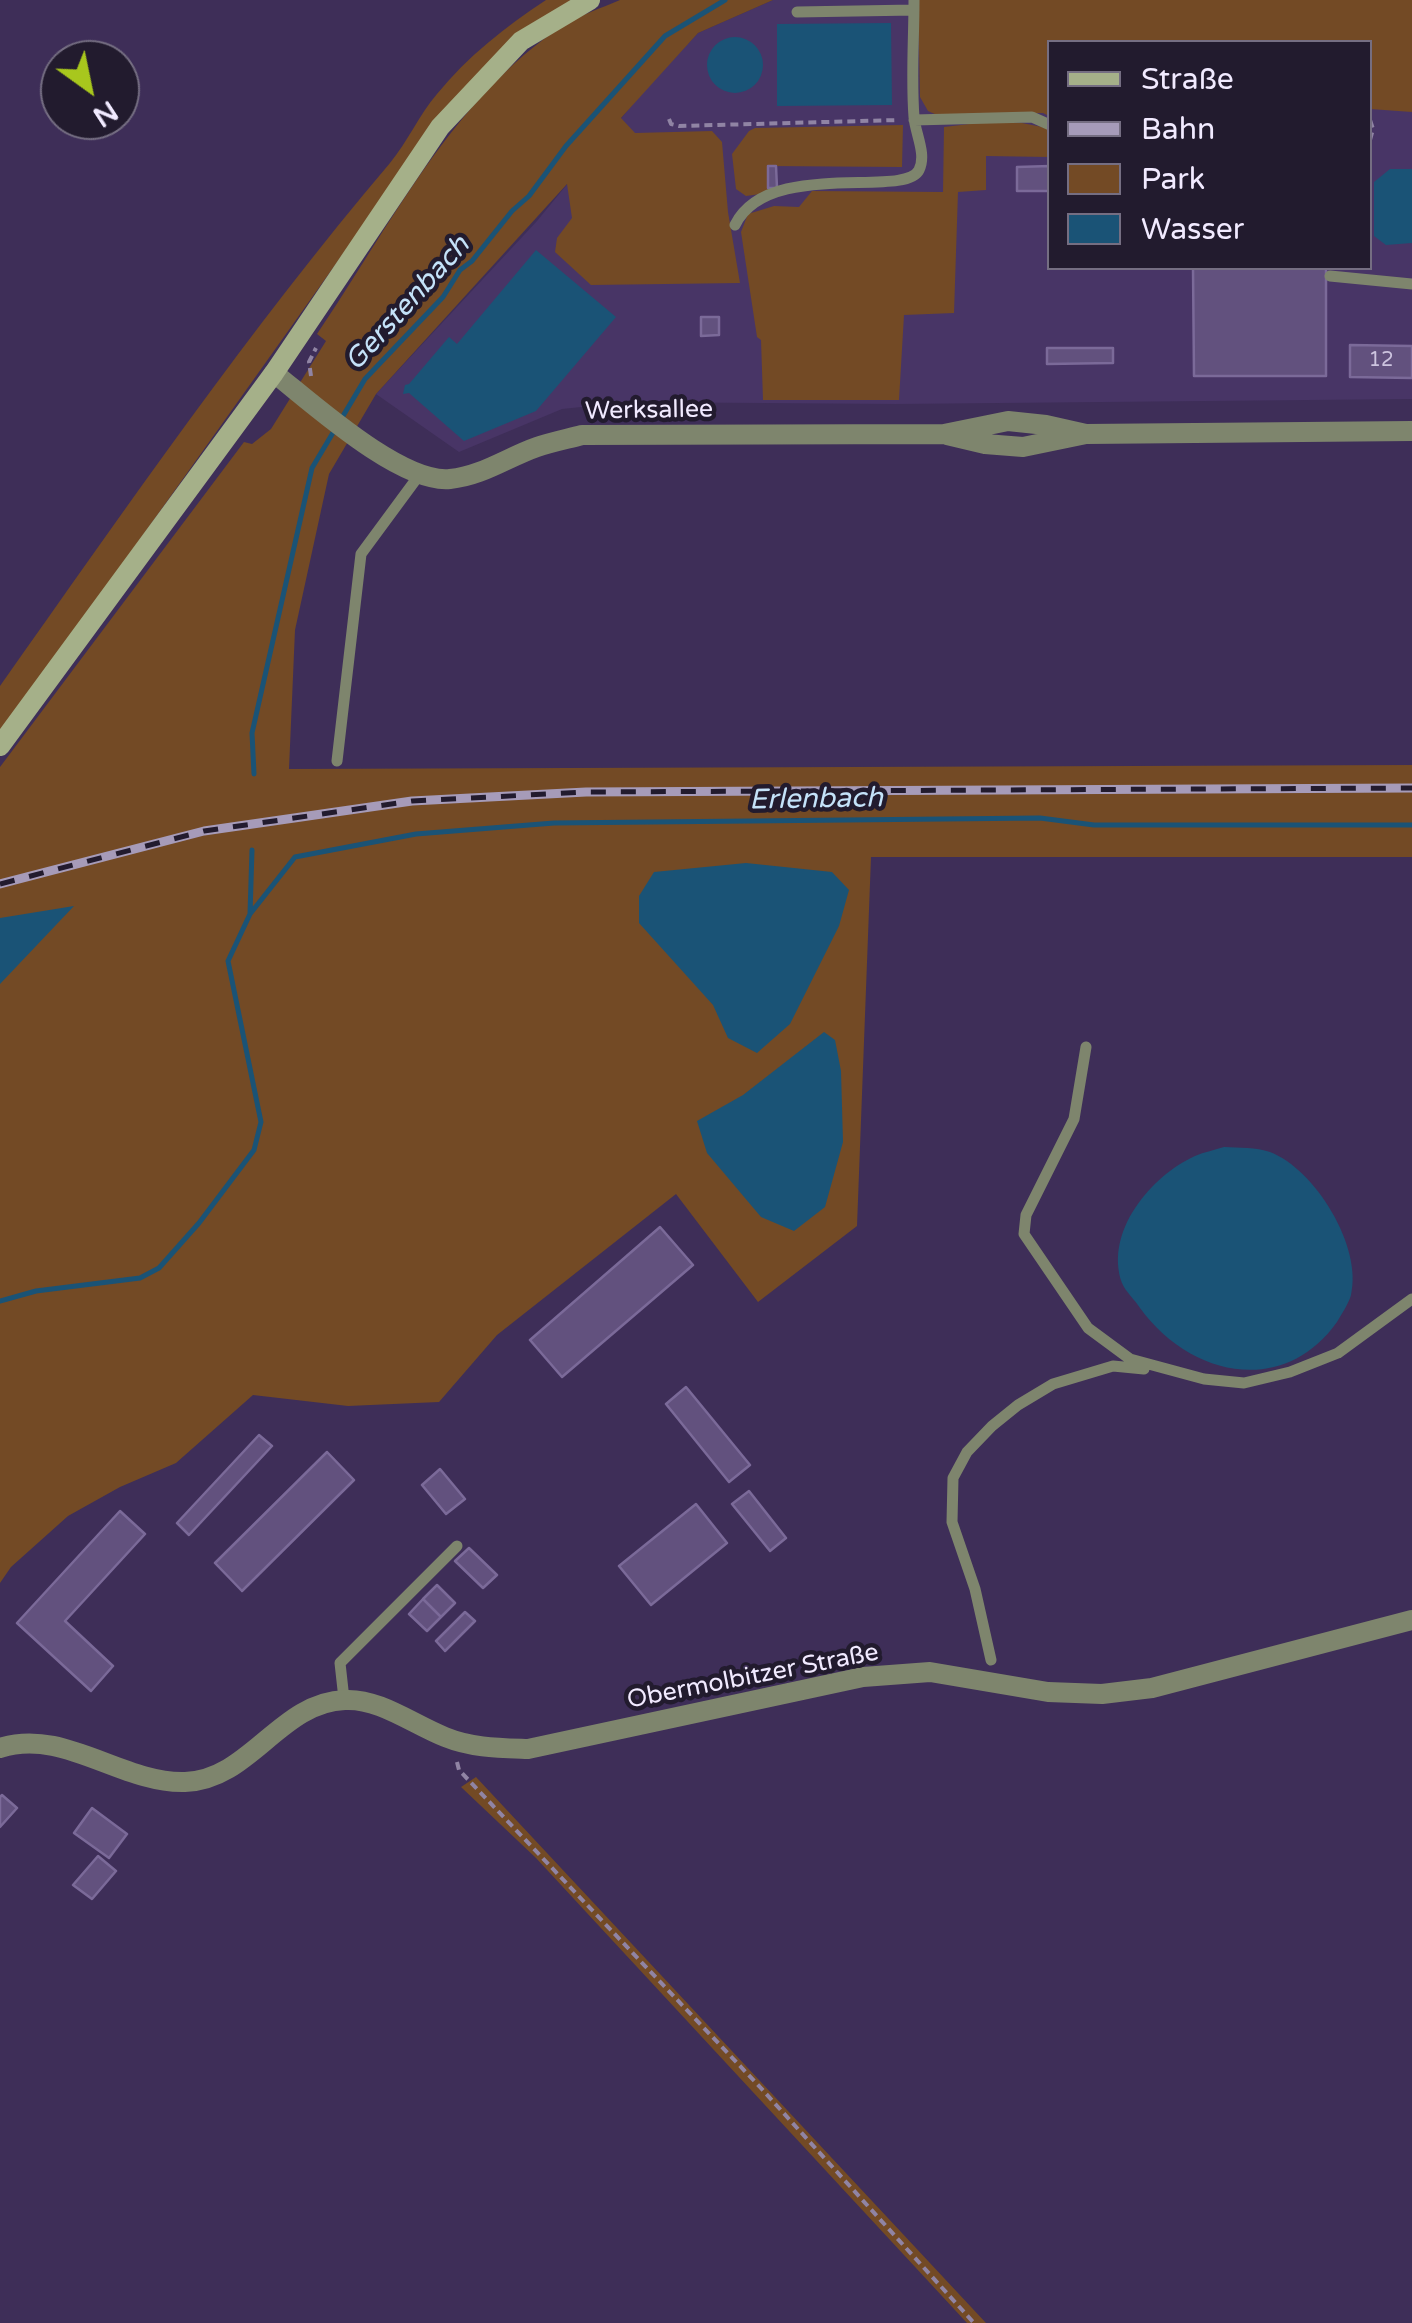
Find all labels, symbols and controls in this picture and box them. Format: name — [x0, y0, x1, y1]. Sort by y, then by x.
north arrow — [40, 40, 140, 140]
legend — [1047, 40, 1372, 270]
text: Straße — [1141, 61, 1234, 98]
text: N — [87, 93, 124, 134]
text: Bahn — [1141, 111, 1215, 148]
text: Park — [1141, 161, 1205, 198]
text: Wasser — [1141, 211, 1244, 248]
water label: Gerstenbach — [339, 230, 477, 378]
house number: 12 — [1368, 349, 1394, 373]
street label: Werksallee — [585, 395, 713, 427]
water label: Erlenbach — [749, 782, 883, 818]
street label: Obermolbitzer Straße — [625, 1638, 881, 1716]

